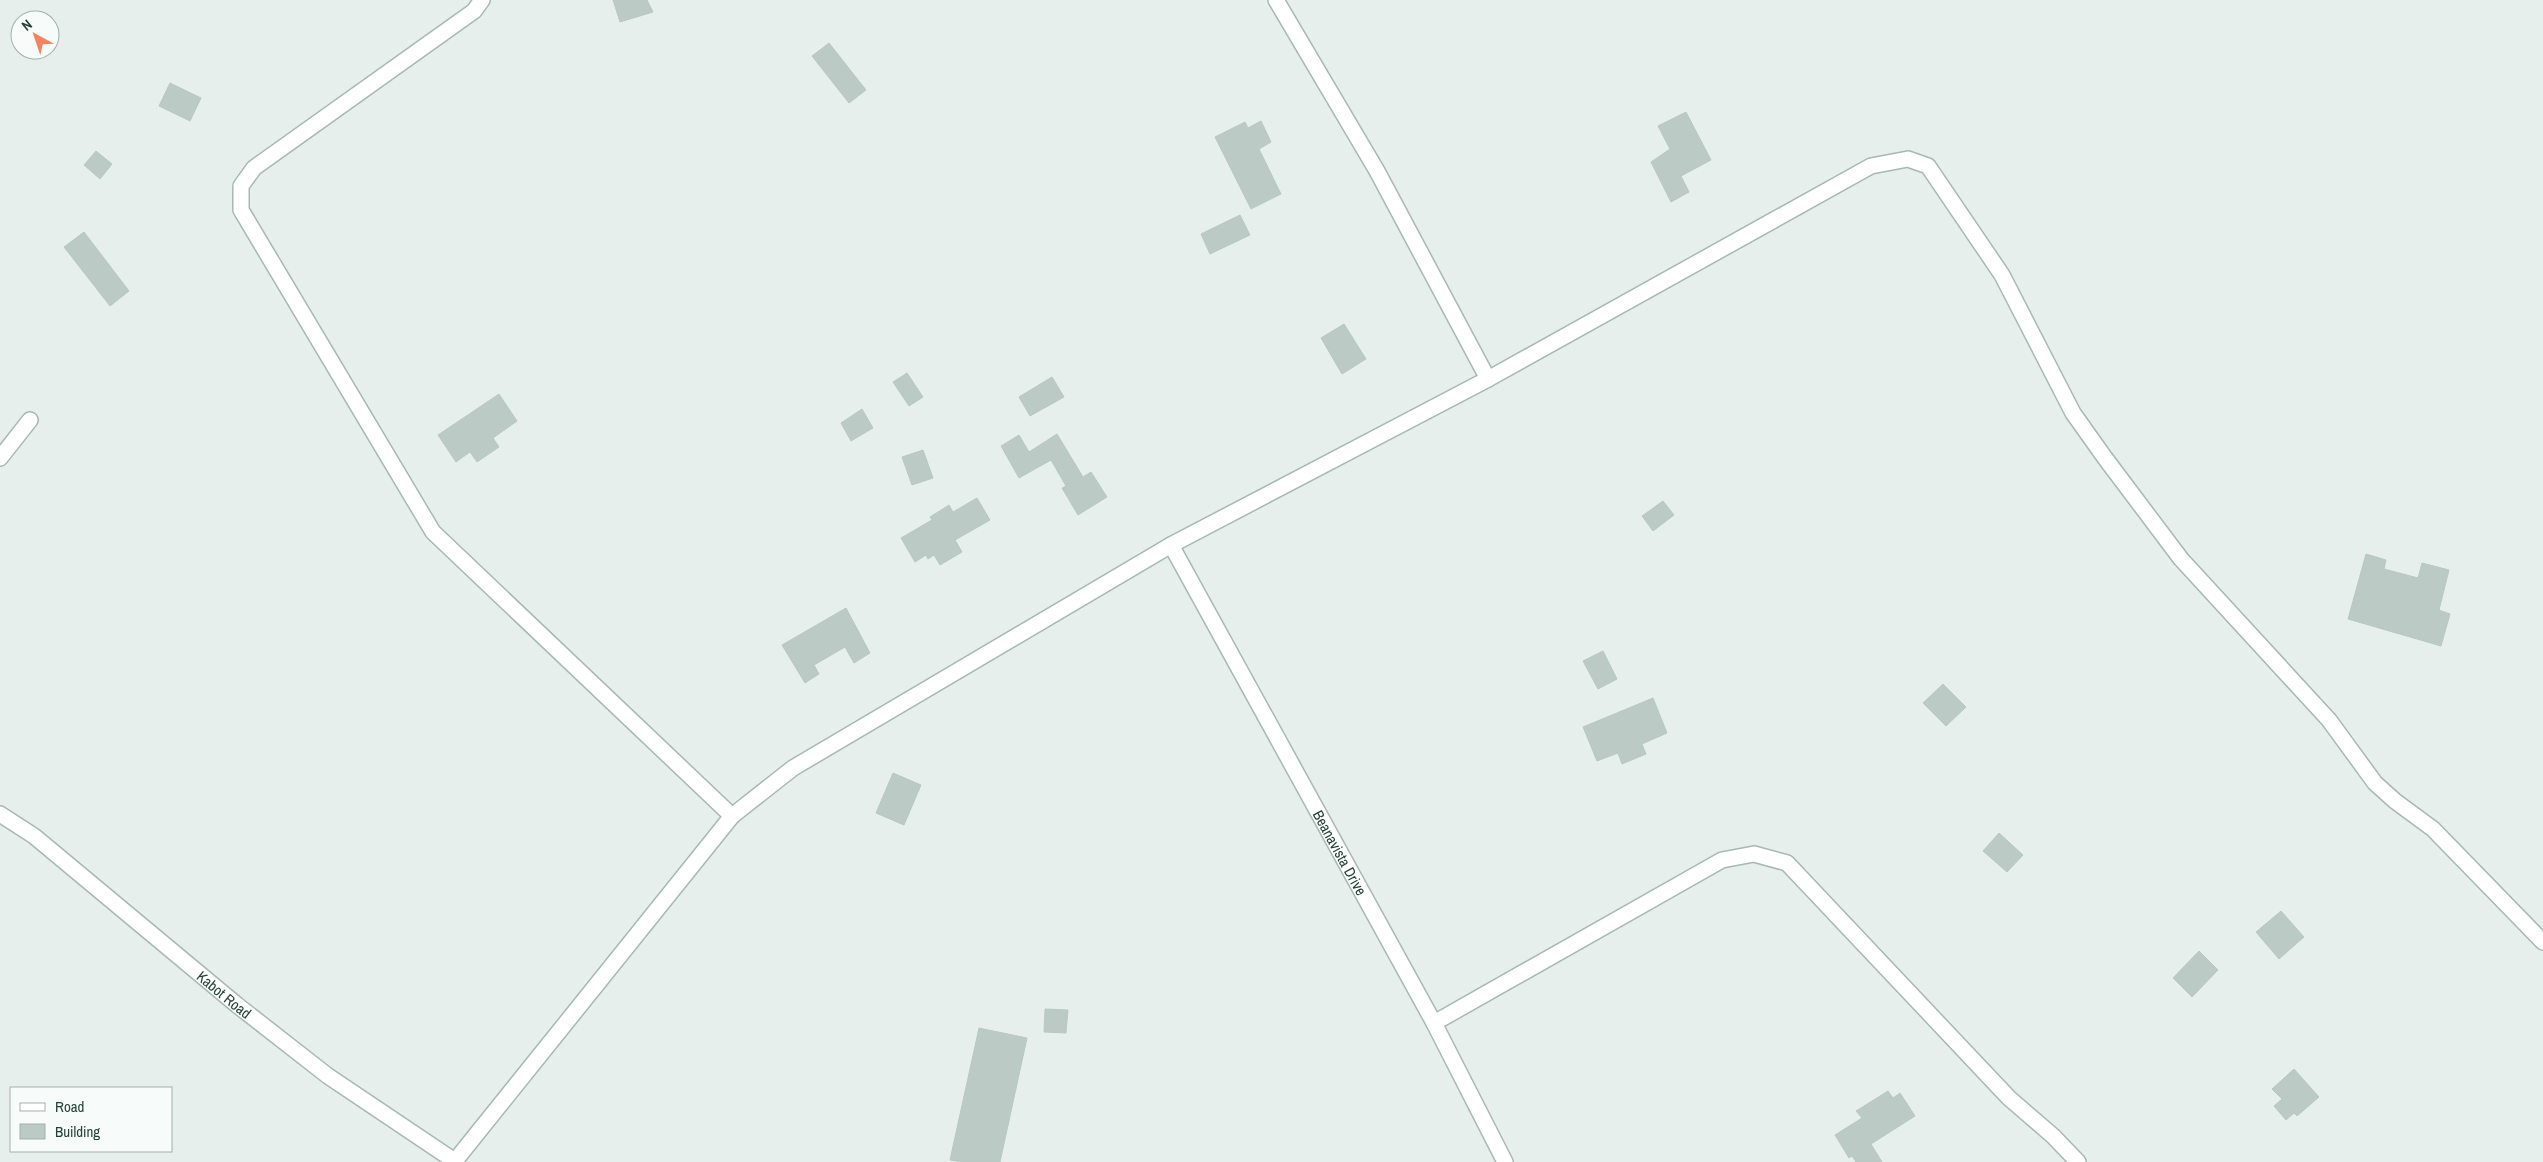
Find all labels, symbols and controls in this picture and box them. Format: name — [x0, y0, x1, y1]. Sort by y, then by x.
north arrow — [10, 10, 60, 60]
text: N — [18, 15, 36, 35]
street label: Beanavista Drive — [1308, 806, 1372, 899]
street label: Kabot Road — [193, 965, 256, 1023]
legend — [10, 1087, 172, 1152]
text: Road — [55, 1096, 84, 1117]
text: Building — [55, 1121, 100, 1142]

